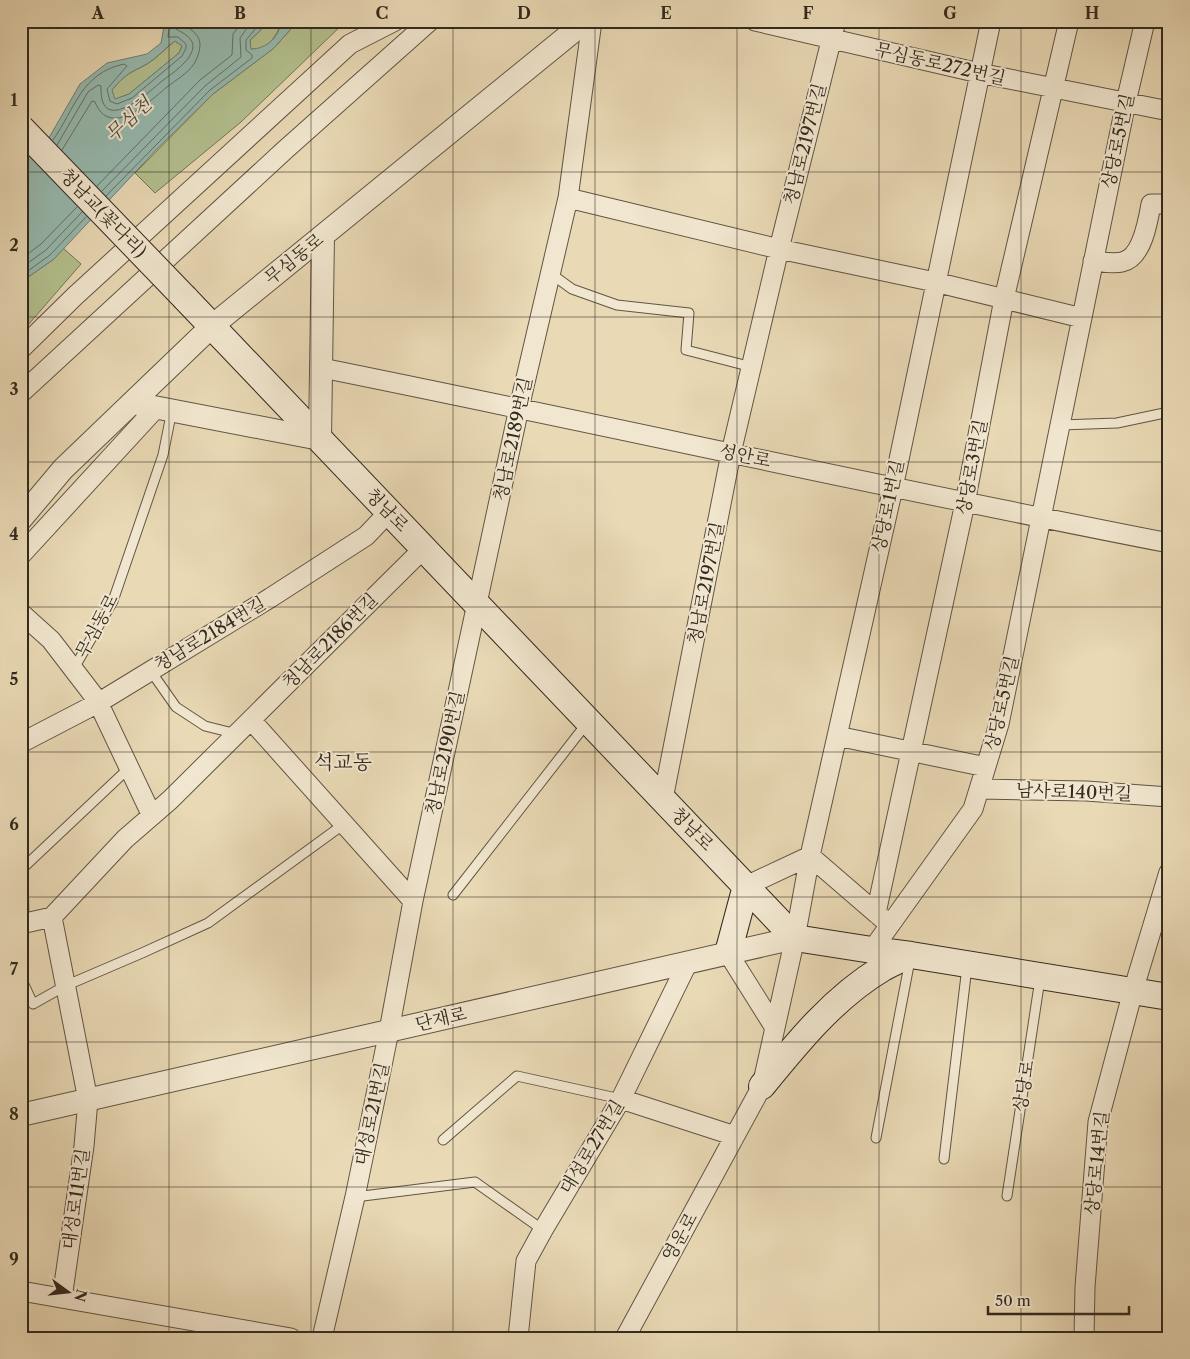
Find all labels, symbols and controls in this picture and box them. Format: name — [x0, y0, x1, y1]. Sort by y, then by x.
text: A — [91, 3, 105, 23]
text: B — [234, 3, 246, 23]
text: C — [376, 3, 388, 23]
text: D — [517, 3, 531, 23]
text: E — [660, 3, 672, 23]
text: F — [803, 3, 814, 23]
text: G — [943, 3, 957, 23]
text: H — [1085, 3, 1099, 23]
street label: 무심동로272번길 — [872, 38, 1008, 90]
street label: 청남로2197번길 — [779, 81, 831, 207]
text: 1 — [10, 90, 18, 110]
water label: 무심천 — [100, 91, 158, 147]
street label: 상당로5번길 — [1097, 91, 1139, 191]
street label: 청남교(꽃다리) — [55, 164, 151, 262]
street label: 무심동로 — [260, 229, 328, 289]
text: 2 — [9, 235, 19, 255]
street label: 청남로2189번길 — [489, 375, 537, 503]
text: 3 — [9, 379, 19, 399]
street label: 상당로3번길 — [952, 417, 992, 517]
street label: 성안로 — [717, 440, 773, 472]
street label: 상당로1번길 — [867, 457, 909, 555]
street label: 청남로 — [361, 484, 413, 536]
street label: 청남로2197번길 — [683, 520, 729, 646]
text: 4 — [9, 524, 19, 544]
street label: 청남로2186번길 — [278, 589, 382, 693]
street label: 무심동로 — [71, 590, 123, 662]
street label: 청남로2184번길 — [150, 592, 270, 676]
street label: 상당로5번길 — [980, 653, 1024, 753]
text: 5 — [10, 669, 19, 689]
street label: 청남로2190번길 — [421, 689, 469, 817]
district label: 석교동 — [314, 750, 372, 774]
street label: 남사로140번길 — [1015, 779, 1133, 805]
street label: 청남로 — [666, 803, 718, 855]
text: 6 — [9, 814, 19, 834]
text: 7 — [10, 959, 19, 979]
street label: 단재로 — [413, 1002, 469, 1036]
street label: 상당로 — [1009, 1059, 1039, 1113]
street label: 대성로21번길 — [350, 1060, 394, 1168]
street label: 대성로27번길 — [555, 1096, 629, 1198]
text: 8 — [9, 1104, 19, 1124]
street label: 상당로14번길 — [1081, 1110, 1113, 1216]
street label: 대성로11번길 — [58, 1147, 94, 1251]
street label: 영운로 — [658, 1209, 702, 1265]
text: 9 — [9, 1249, 19, 1269]
north arrow — [42, 1266, 92, 1316]
scale bar — [988, 1284, 1129, 1316]
text: N — [70, 1287, 91, 1304]
text: 50 m — [995, 1291, 1031, 1310]

